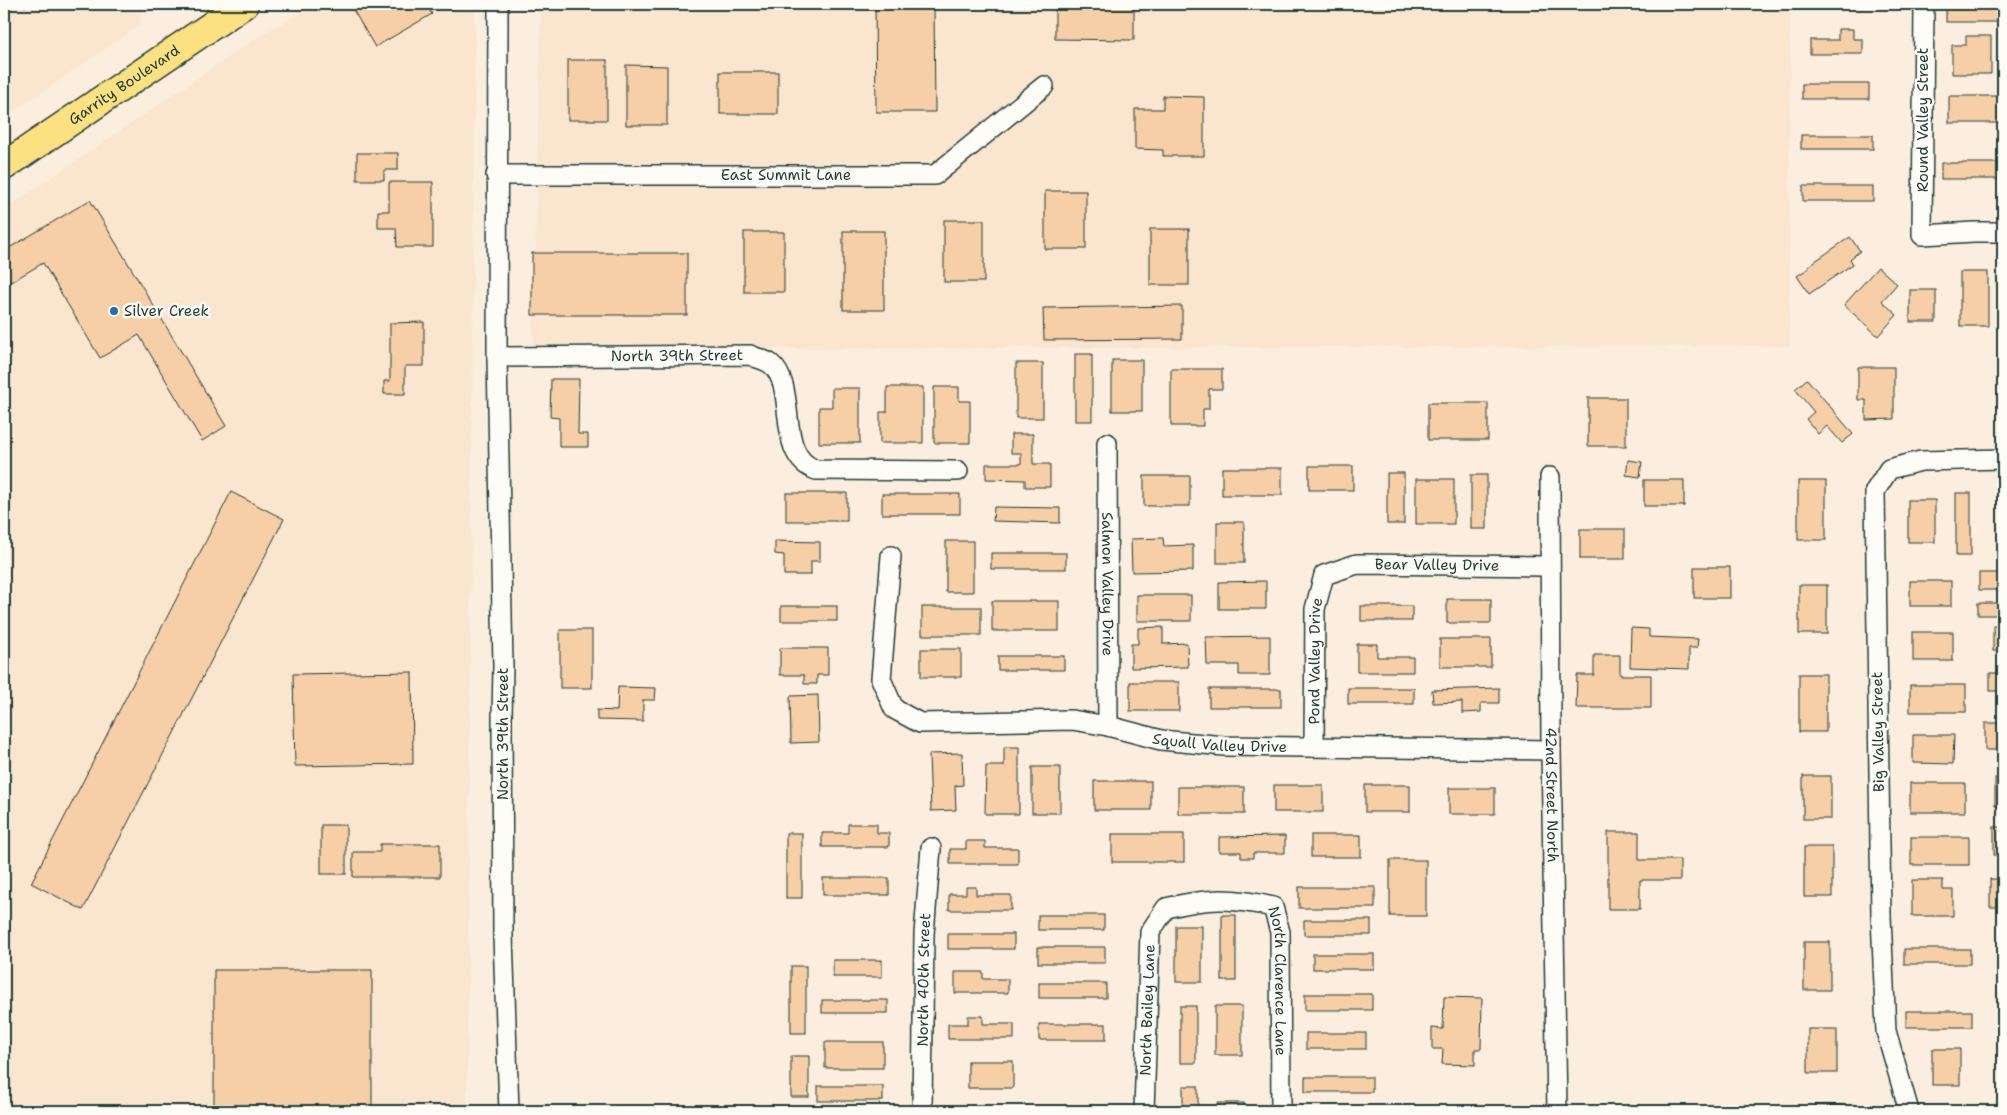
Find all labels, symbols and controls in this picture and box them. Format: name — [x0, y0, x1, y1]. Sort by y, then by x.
street label: Garrity Boulevard — [65, 40, 184, 130]
street label: Round Valley Street — [1913, 48, 1933, 192]
street label: East Summit Lane — [721, 165, 851, 185]
place label: Silver Creek — [124, 301, 209, 321]
marker: Silver Creek — [108, 305, 120, 317]
street label: North 39th Street — [611, 345, 743, 366]
street label: Salmon Valley Drive — [1097, 512, 1118, 656]
street label: Bear Valley Drive — [1375, 554, 1499, 575]
street label: Pond Valley Drive — [1304, 595, 1328, 725]
street label: North 39th Street — [493, 668, 513, 800]
street label: Big Valley Street — [1867, 672, 1889, 792]
street label: 42nd Street North — [1541, 727, 1563, 863]
street label: Squall Valley Drive — [1150, 728, 1287, 757]
street label: North Clarence Lane — [1263, 904, 1291, 1056]
street label: North 40th Street — [913, 912, 936, 1047]
street label: North Bailey Lane — [1135, 944, 1160, 1076]

